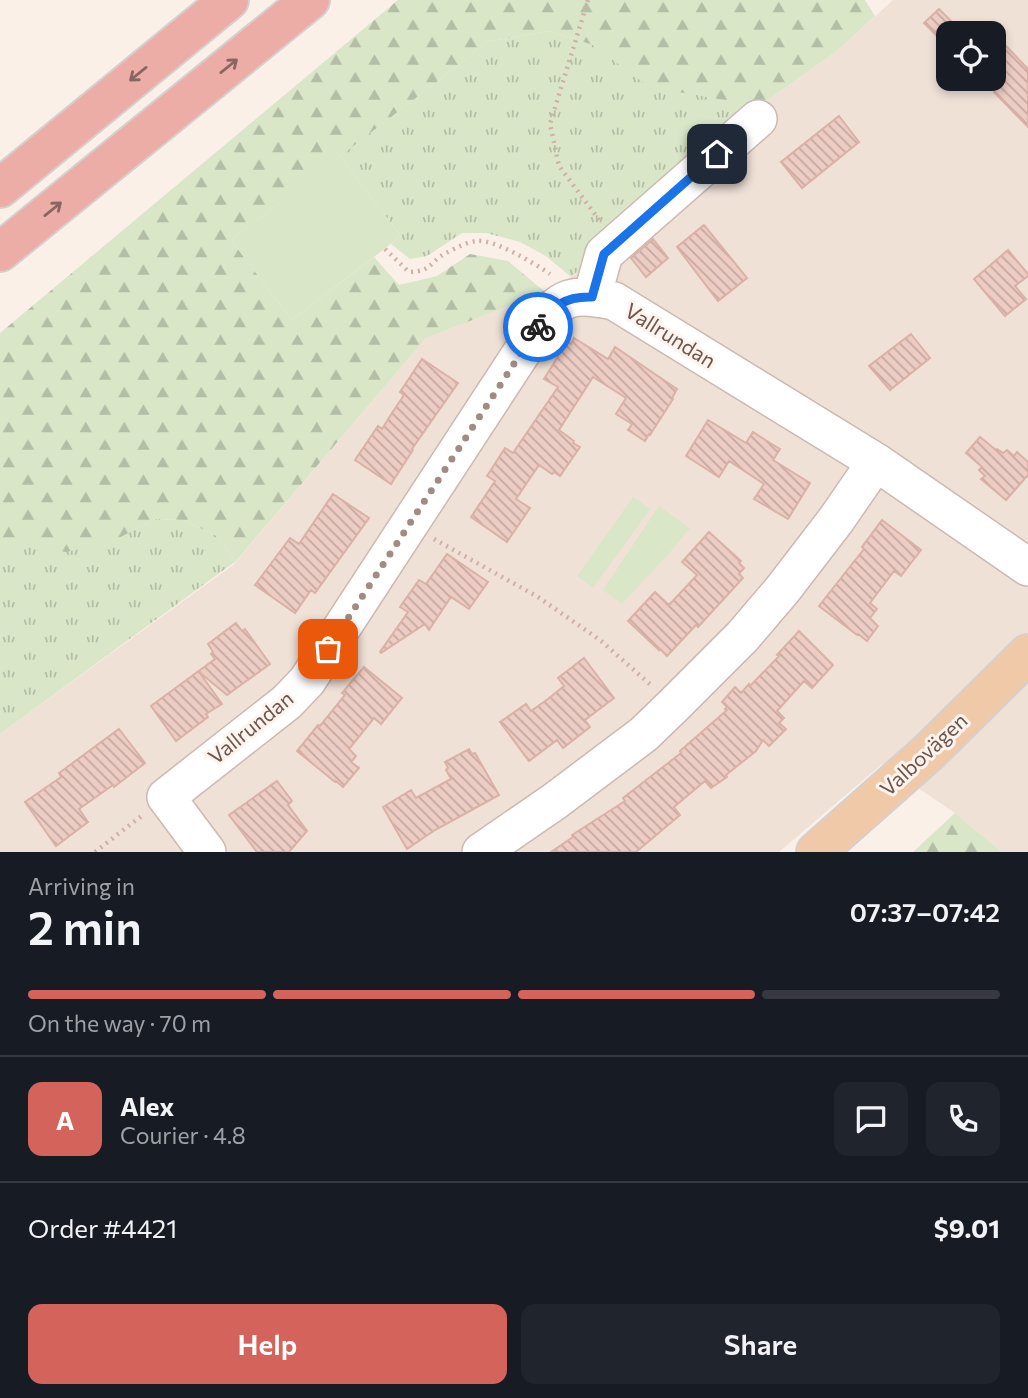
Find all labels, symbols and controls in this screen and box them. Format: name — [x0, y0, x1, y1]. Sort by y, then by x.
map controls — [936, 21, 1006, 91]
button: locate — [936, 21, 1006, 91]
one-way arrow — [220, 58, 238, 73]
one-way arrow — [130, 66, 148, 82]
pin — [687, 124, 747, 184]
icon: home — [698, 135, 736, 173]
one-way arrow — [43, 202, 61, 217]
courier — [503, 292, 573, 362]
street label: Vallrundan — [621, 297, 721, 372]
icon: bike — [519, 308, 557, 346]
pin — [298, 619, 358, 679]
icon: bag — [309, 630, 347, 668]
street label: Vallrundan — [202, 685, 298, 769]
street label: Valbovägen — [874, 707, 972, 801]
text: Arriving in — [28, 872, 135, 900]
text: 07:37–07:42 — [850, 896, 1000, 927]
text: 2 min — [28, 898, 142, 954]
text: On the way · 70 m — [28, 1009, 211, 1037]
button: chat — [834, 1082, 908, 1156]
button: phone — [926, 1082, 1000, 1156]
text: Alex — [120, 1090, 174, 1121]
text: A — [56, 1104, 74, 1135]
text: Courier · 4.8 — [120, 1121, 246, 1149]
text: Order #4421 — [28, 1212, 177, 1243]
text: $9.01 — [934, 1212, 1000, 1243]
button: Help — [28, 1304, 507, 1384]
button: Share — [521, 1304, 1000, 1384]

